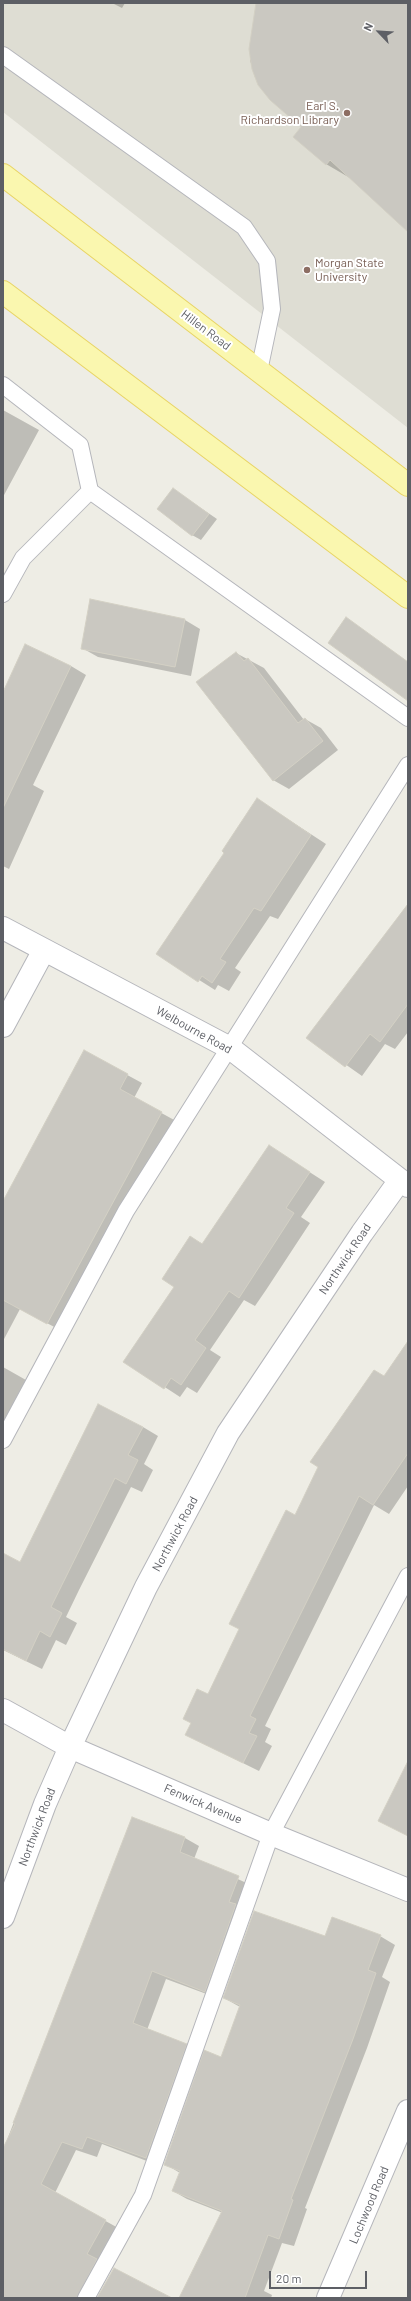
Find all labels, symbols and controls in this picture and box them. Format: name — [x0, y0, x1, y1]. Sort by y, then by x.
north arrow — [359, 12, 399, 52]
text: N — [360, 21, 375, 33]
place label: Earl S. Richardson Library — [241, 99, 339, 127]
marker: Earl S. Richardson Library — [342, 108, 352, 118]
place label: Morgan State University — [315, 256, 384, 284]
marker: Morgan State University — [302, 265, 312, 275]
street label: Hillen Road — [178, 307, 234, 353]
street label: Welbourne Road — [153, 1003, 235, 1057]
street label: Northwick Road — [316, 1221, 374, 1297]
street label: Northwick Road — [149, 1494, 201, 1574]
street label: Fenwick Avenue — [162, 1781, 244, 1827]
street label: Northwick Road — [15, 1786, 59, 1868]
street label: Lochwood Road — [346, 2164, 392, 2246]
scale bar — [271, 2263, 369, 2289]
text: 20 m — [276, 2271, 302, 2285]

